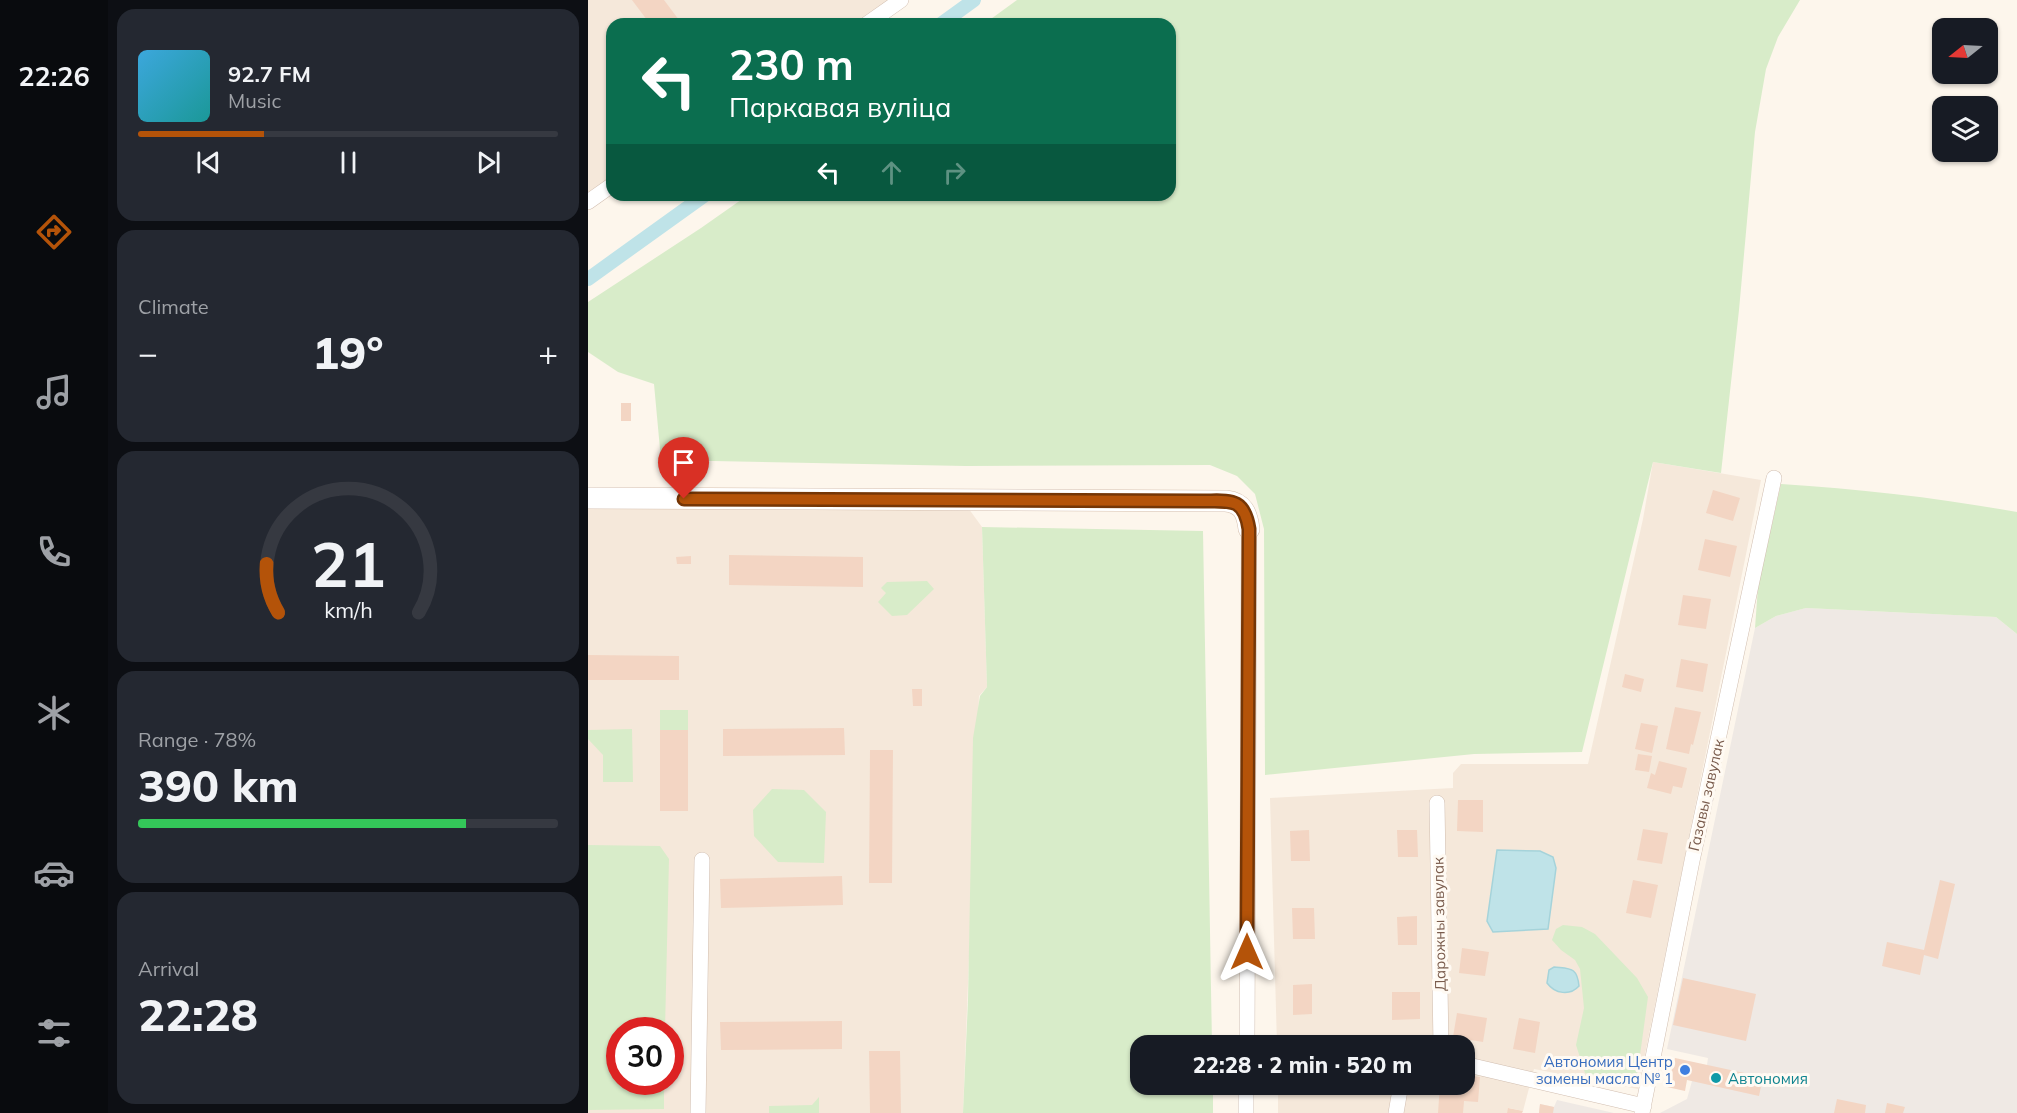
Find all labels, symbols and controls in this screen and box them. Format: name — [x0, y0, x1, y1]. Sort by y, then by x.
north arrow — [1932, 18, 1998, 84]
map controls — [1932, 18, 1998, 162]
text: 230 m — [729, 38, 854, 91]
icon: left — [630, 42, 708, 120]
text: 22:26 — [18, 59, 90, 93]
text: 92.7 FM — [228, 60, 311, 88]
text: Music — [228, 88, 281, 113]
text: Паркавая вуліца — [729, 90, 951, 124]
button: layers — [1932, 96, 1998, 162]
icon: previous — [192, 146, 225, 179]
icon: pause — [332, 146, 365, 179]
icon: next — [472, 146, 505, 179]
icon: left — [812, 156, 845, 189]
icon: ahead — [875, 156, 908, 189]
icon: right — [938, 156, 971, 189]
icon: directions — [33, 211, 75, 253]
text: Climate — [138, 294, 209, 319]
text: 19° — [312, 324, 384, 380]
text: − — [138, 332, 158, 373]
text: + — [538, 332, 558, 373]
icon: music — [33, 371, 75, 413]
pin — [658, 437, 709, 499]
icon: arrive — [667, 446, 700, 479]
text: 21 — [311, 525, 385, 604]
icon: phone — [33, 531, 75, 573]
text: km/h — [324, 597, 372, 624]
icon: climate — [33, 692, 75, 734]
text: Range · 78% — [138, 727, 256, 752]
street label: Газавы завулак — [1684, 736, 1728, 853]
text: 390 km — [138, 757, 299, 813]
icon: car — [33, 852, 75, 894]
street label: Дарожны завулак — [1428, 856, 1450, 991]
position arrow — [1215, 920, 1279, 984]
text: Arrival — [138, 956, 199, 981]
text: 22:28 — [138, 986, 258, 1042]
icon: filters — [33, 1012, 75, 1054]
speed limit sign: 30 — [606, 1017, 684, 1095]
text: 22:28 · 2 min · 520 m — [1193, 1051, 1412, 1079]
place label: Автономия Центр замены масла № 1 — [1536, 1052, 1673, 1088]
marker: Автономия Центр замены масла № 1 — [1678, 1063, 1692, 1077]
place label: Автономия — [1728, 1069, 1808, 1088]
marker: Автономия — [1709, 1071, 1723, 1085]

